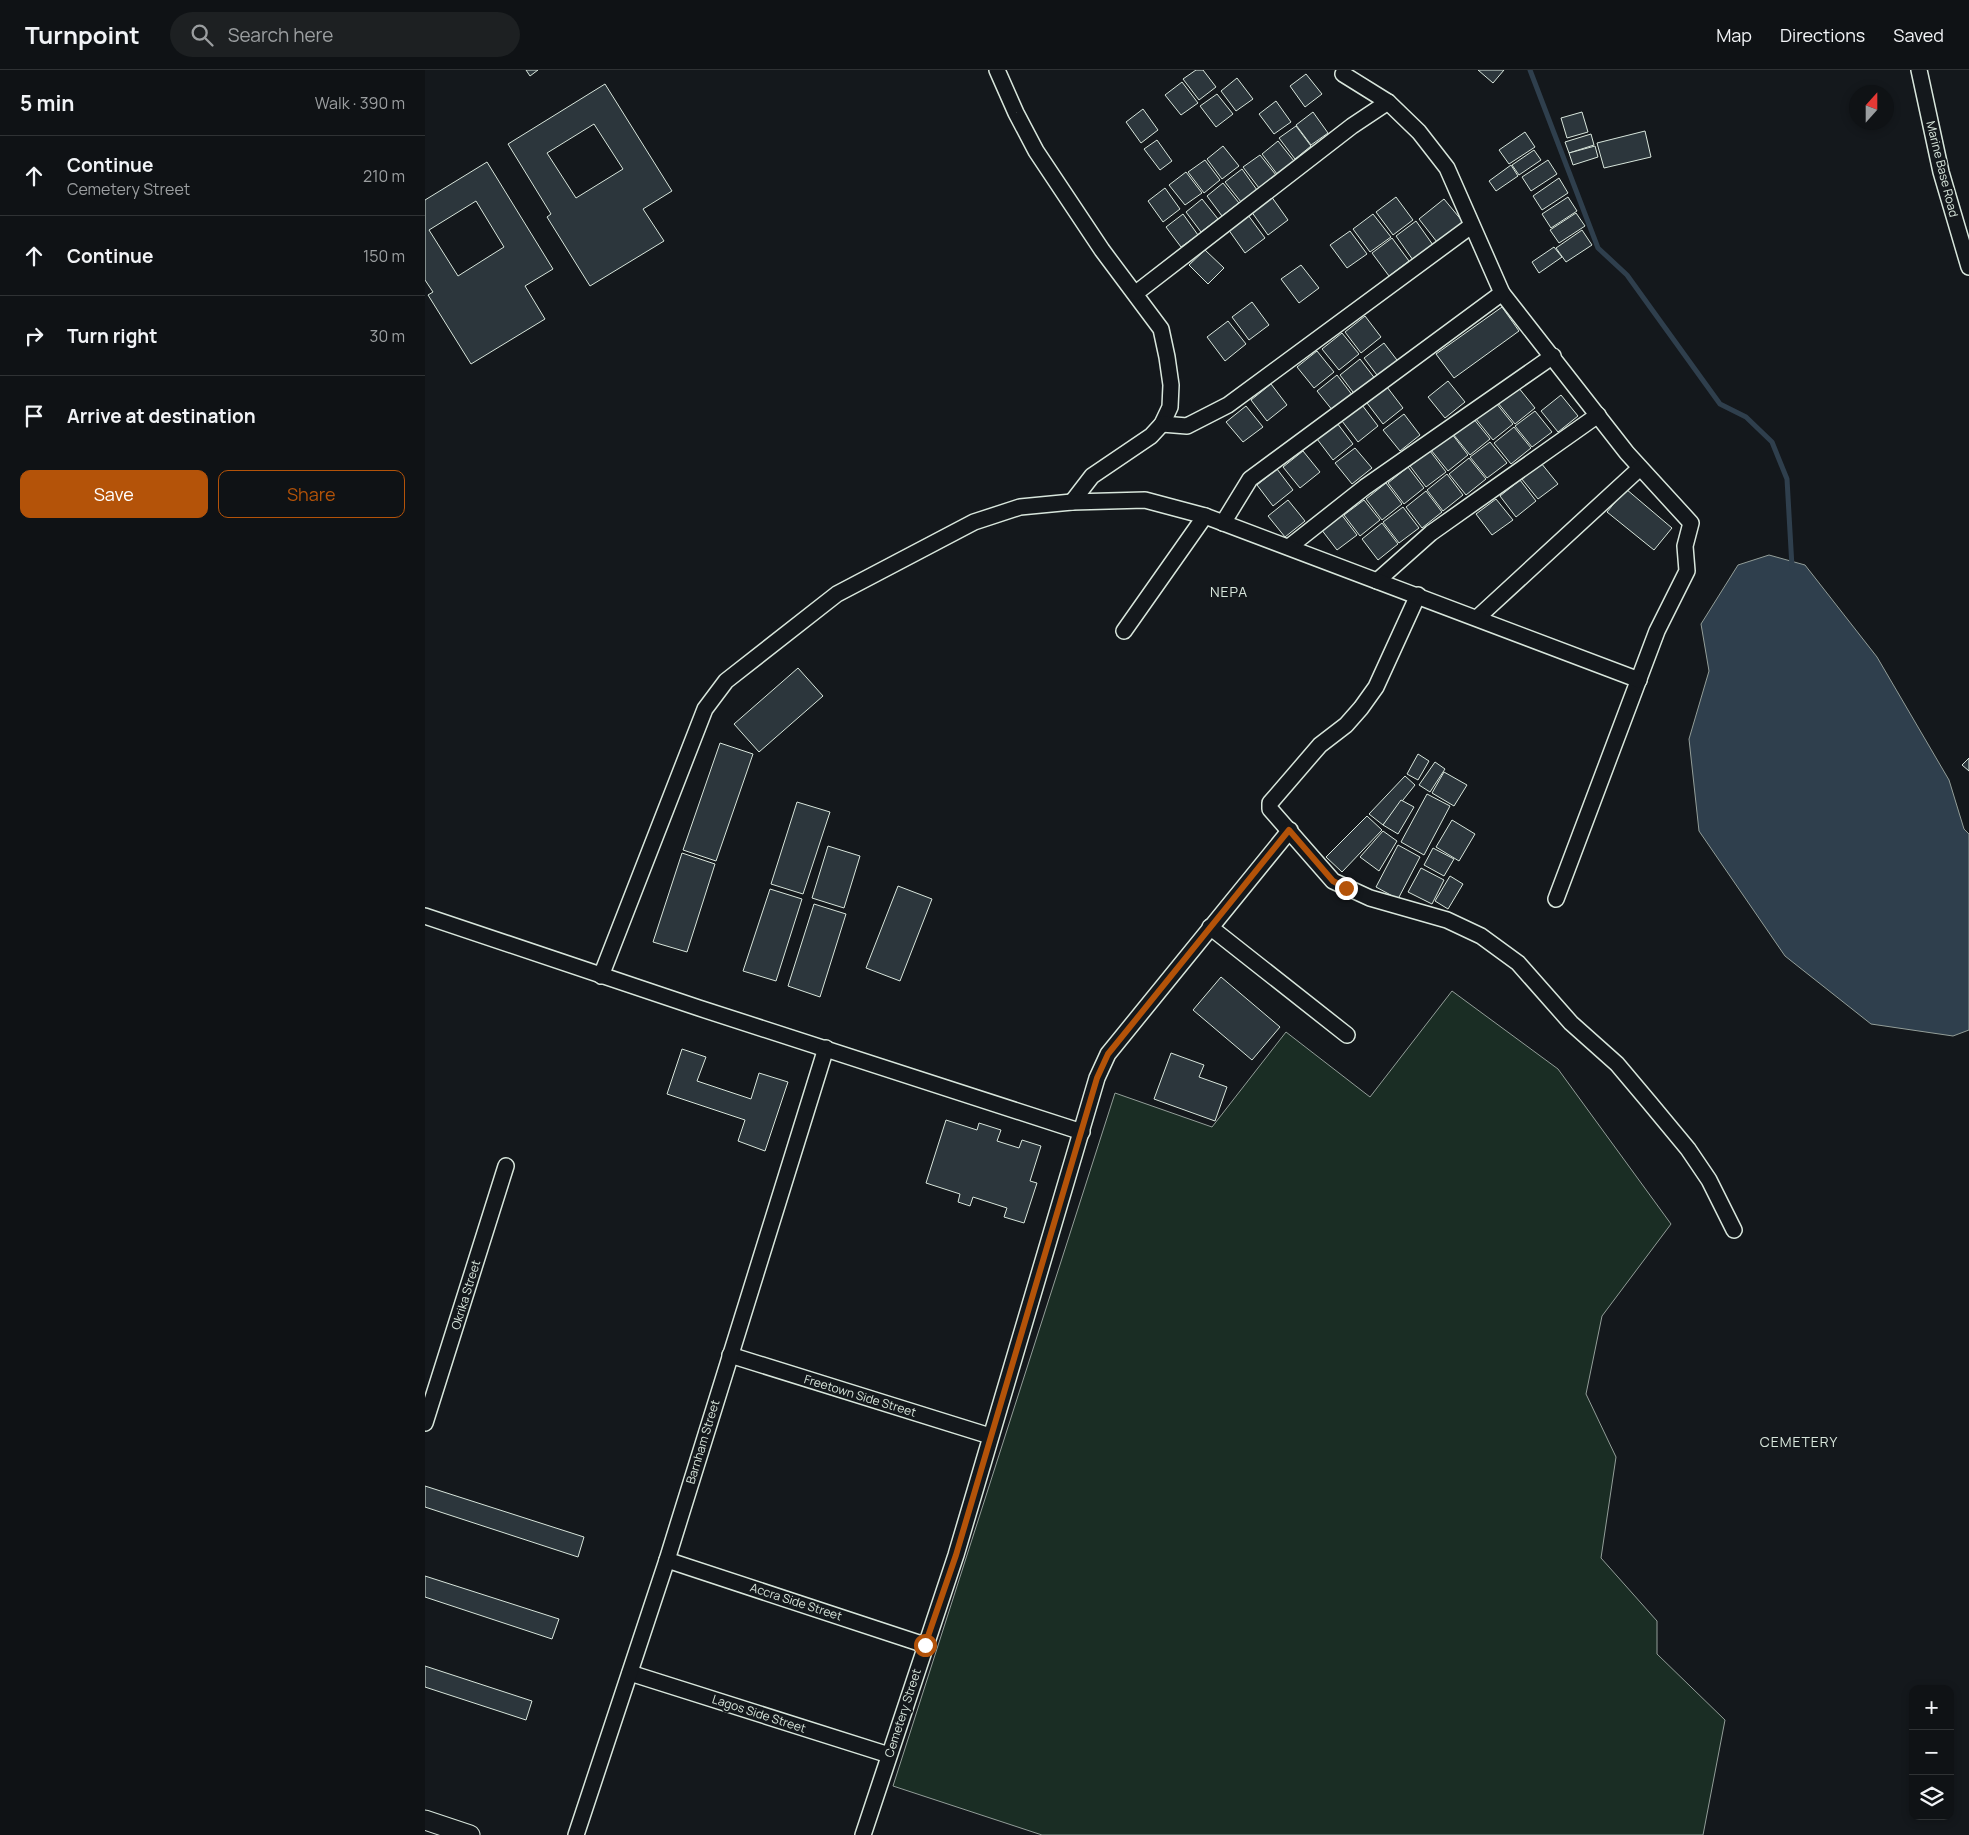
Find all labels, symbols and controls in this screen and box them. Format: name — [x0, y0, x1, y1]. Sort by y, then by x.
search box — [170, 12, 520, 57]
text: Turnpoint — [25, 18, 140, 51]
icon: search — [188, 21, 216, 49]
text: Search here — [228, 22, 333, 48]
text: Map — [1716, 23, 1752, 47]
text: Directions — [1780, 23, 1865, 47]
text: Saved — [1893, 23, 1944, 47]
north arrow — [1849, 85, 1894, 130]
text: 5 min — [20, 89, 74, 117]
text: Walk · 390 m — [315, 92, 405, 114]
street label: Marine Base Road — [1922, 119, 1963, 219]
text: Continue — [67, 152, 153, 178]
icon: ahead — [20, 162, 48, 190]
text: 210 m — [363, 165, 405, 187]
text: Cemetery Street — [67, 178, 190, 200]
icon: ahead — [20, 242, 48, 270]
text: Continue — [67, 243, 153, 269]
text: 150 m — [363, 245, 405, 267]
icon: right — [20, 322, 48, 350]
text: Turn right — [67, 323, 157, 349]
text: 30 m — [370, 325, 405, 347]
icon: arrive — [20, 402, 48, 430]
text: Arrive at destination — [67, 403, 256, 429]
button: Save — [20, 470, 208, 518]
button: Share — [218, 470, 405, 518]
district label: NEPA — [1210, 582, 1248, 601]
route end — [1335, 877, 1358, 900]
street label: Okrika Street — [447, 1258, 484, 1332]
street label: Freetown Side Street — [802, 1370, 918, 1421]
street label: Barnham Street — [682, 1398, 723, 1486]
district label: CEMETERY — [1760, 1432, 1838, 1451]
street label: Accra Side Street — [748, 1579, 845, 1624]
route start — [914, 1634, 937, 1657]
street label: Cemetery Street — [880, 1666, 925, 1759]
map controls — [1909, 1685, 1954, 1820]
button: + — [1909, 1685, 1954, 1730]
street label: Lagos Side Street — [710, 1690, 808, 1737]
button: − — [1909, 1730, 1954, 1775]
button: layers — [1909, 1775, 1954, 1820]

